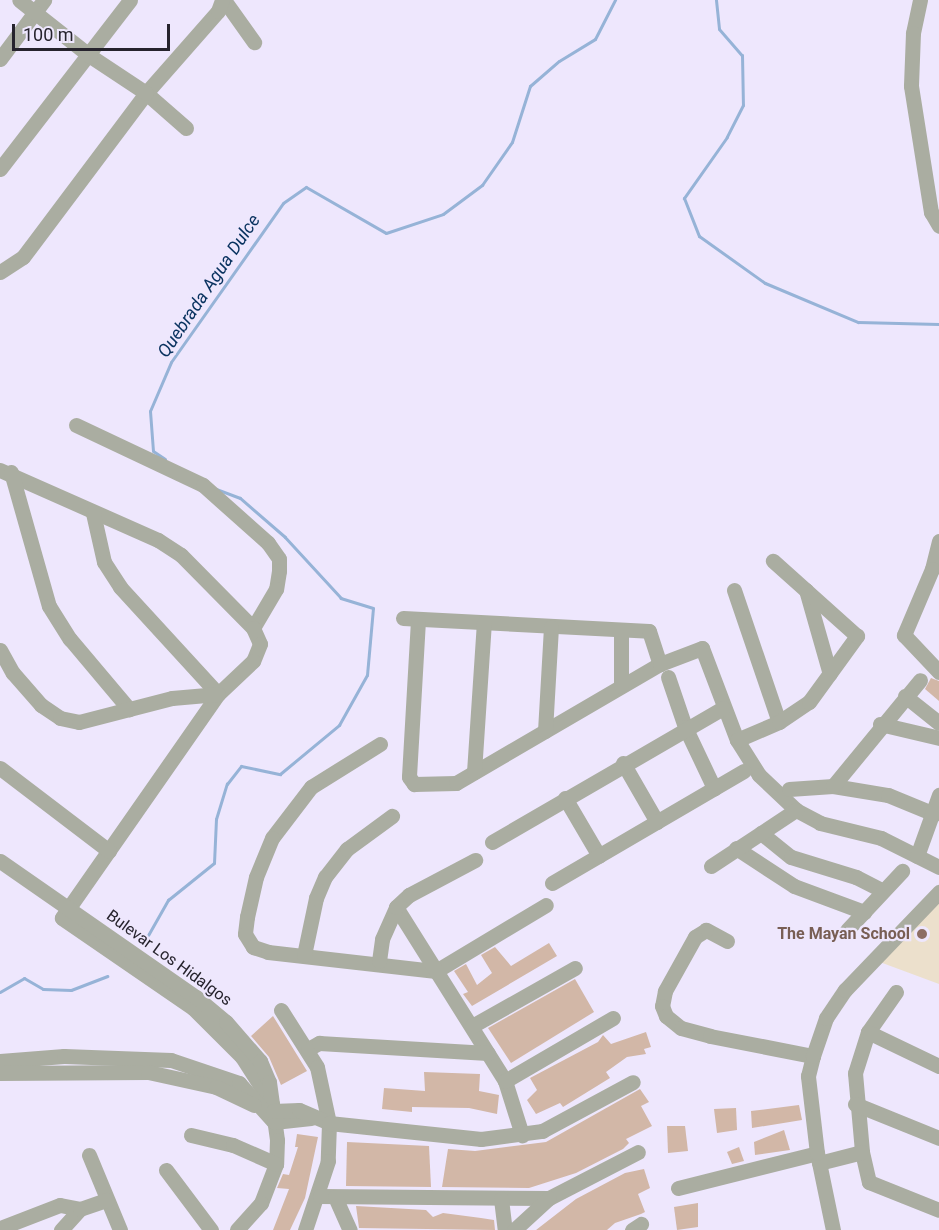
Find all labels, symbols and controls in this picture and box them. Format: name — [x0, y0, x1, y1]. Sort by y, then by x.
scale bar — [15, 12, 172, 50]
text: 100 m — [23, 24, 74, 45]
water label: Quebrada Agua Dulce — [153, 210, 265, 362]
street label: Bulevar Los Hidalgos — [103, 906, 235, 1010]
place label: The Mayan School — [777, 924, 910, 944]
marker: The Mayan School — [915, 927, 929, 941]

